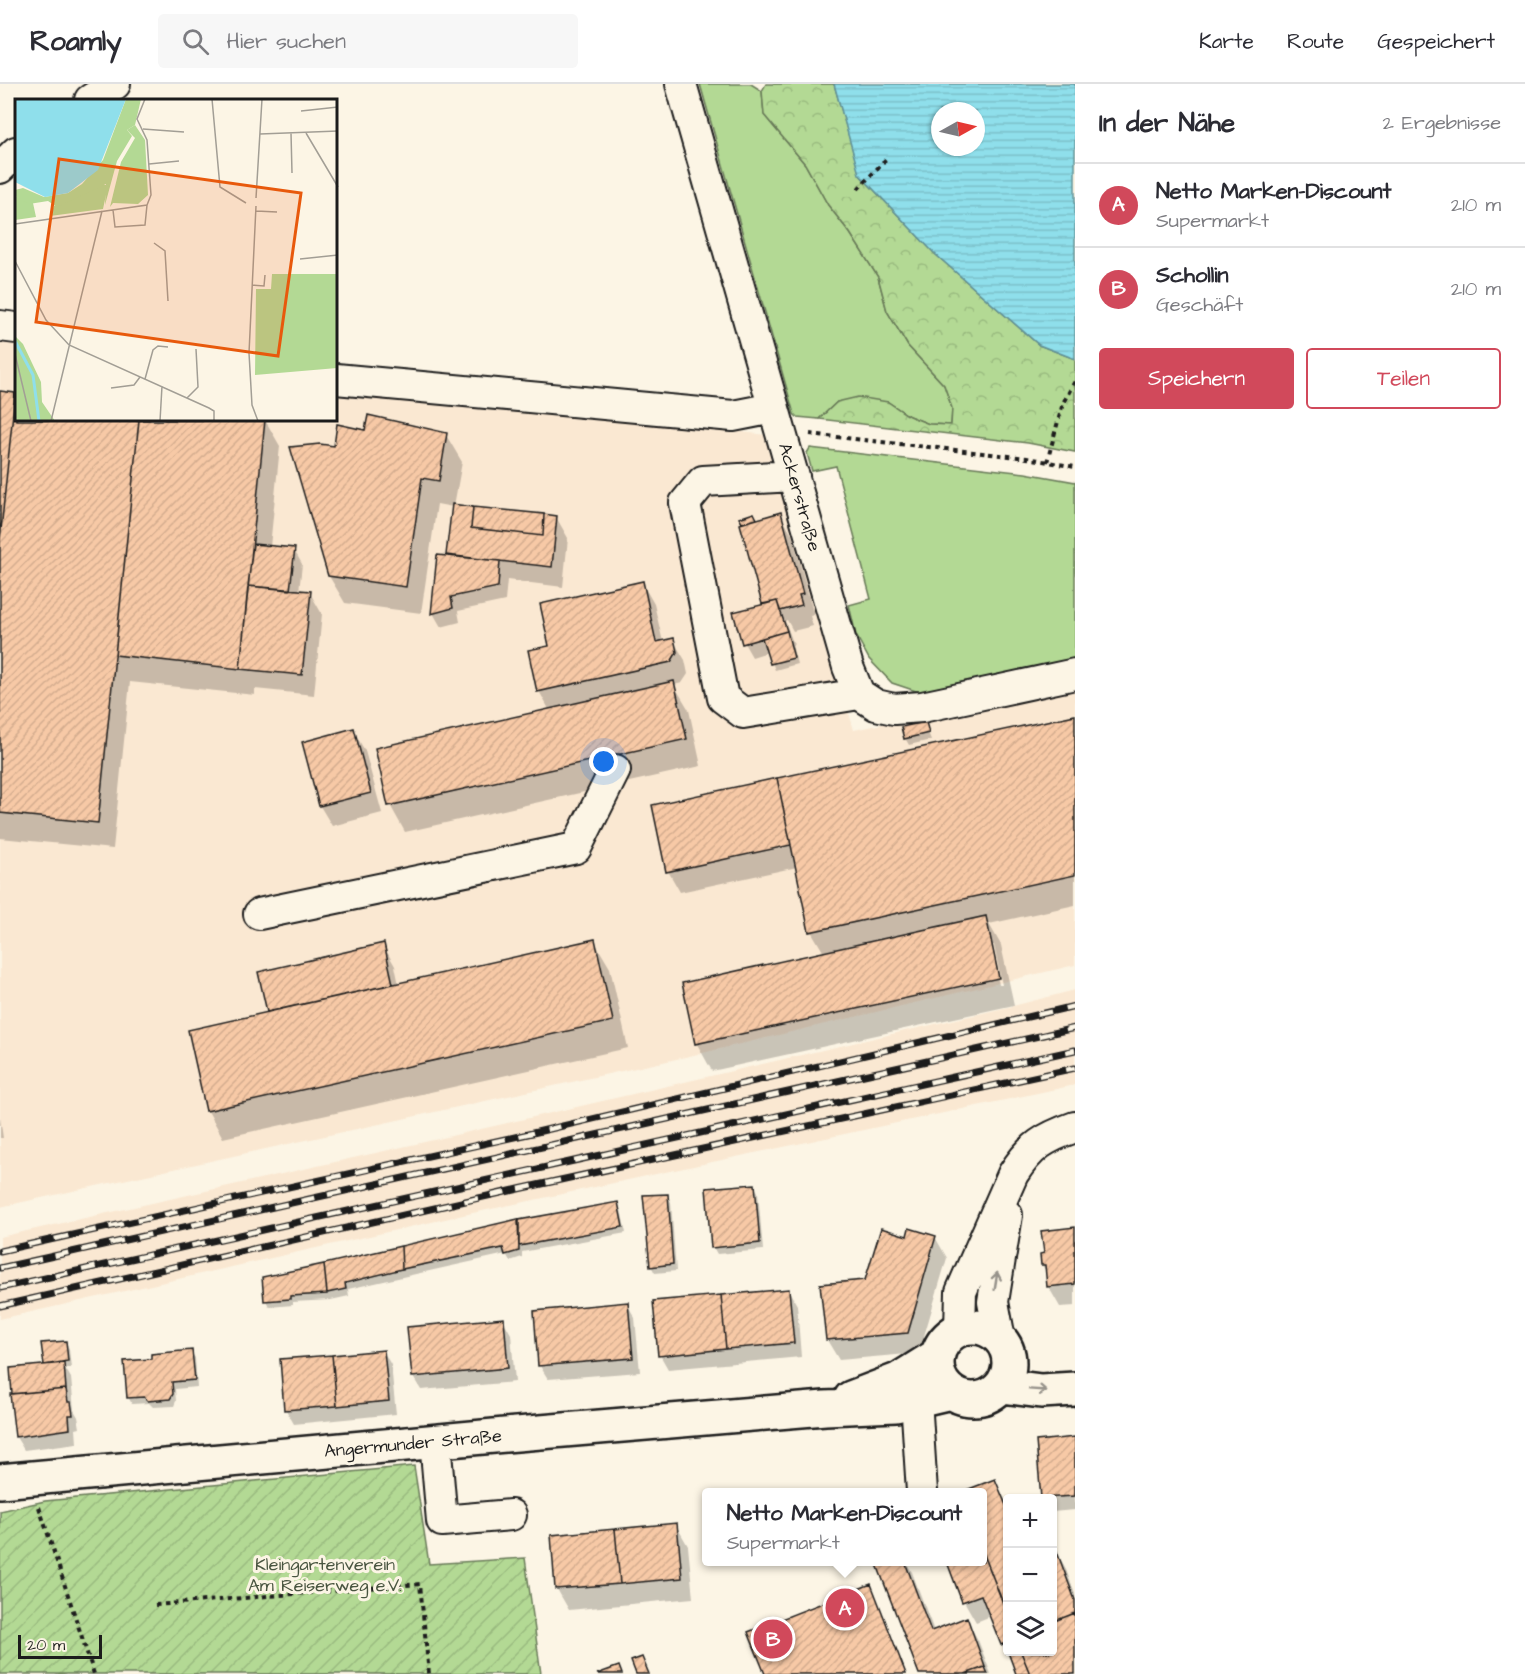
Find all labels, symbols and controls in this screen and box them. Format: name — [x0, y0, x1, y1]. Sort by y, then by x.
search box — [158, 14, 578, 68]
text: Roamly — [30, 22, 122, 61]
icon: search — [179, 25, 212, 58]
text: Hier suchen — [227, 26, 346, 57]
text: Karte — [1199, 27, 1254, 56]
text: Route — [1287, 27, 1344, 56]
text: Gespeichert — [1377, 27, 1495, 56]
inset map — [15, 99, 338, 422]
north arrow — [931, 102, 985, 156]
text: In der Nähe — [1099, 105, 1235, 141]
text: 2 Ergebnisse — [1382, 109, 1501, 137]
text: Netto Marken-Discount — [1156, 176, 1391, 207]
text: A — [1112, 191, 1125, 219]
text: 210 m — [1451, 191, 1501, 219]
text: Supermarkt — [1156, 207, 1269, 235]
text: Schollin — [1156, 260, 1229, 291]
text: B — [1111, 275, 1126, 303]
text: 210 m — [1451, 275, 1501, 303]
text: Geschäft — [1156, 291, 1243, 319]
button: Speichern — [1099, 348, 1294, 409]
button: Teilen — [1306, 348, 1501, 409]
street label: Ackerstraße — [772, 440, 827, 554]
your location — [589, 747, 618, 776]
one-way arrow — [991, 1272, 1002, 1291]
one-way arrow — [1028, 1385, 1048, 1396]
street label: Angermunder Straße — [323, 1423, 503, 1465]
popup — [702, 1488, 987, 1566]
map controls — [1003, 1494, 1057, 1656]
button: + — [1003, 1494, 1057, 1548]
text: Netto Marken-Discount — [727, 1498, 962, 1529]
text: Supermarkt — [727, 1529, 840, 1557]
button: − — [1003, 1548, 1057, 1602]
park label: Kleingartenverein Am Reiserweg e.V. — [248, 1552, 402, 1599]
pin: A — [826, 1586, 864, 1630]
button: layers — [1003, 1602, 1057, 1656]
pin: B — [754, 1616, 792, 1662]
scale bar — [18, 1632, 102, 1660]
text: 20 m — [27, 1634, 65, 1656]

